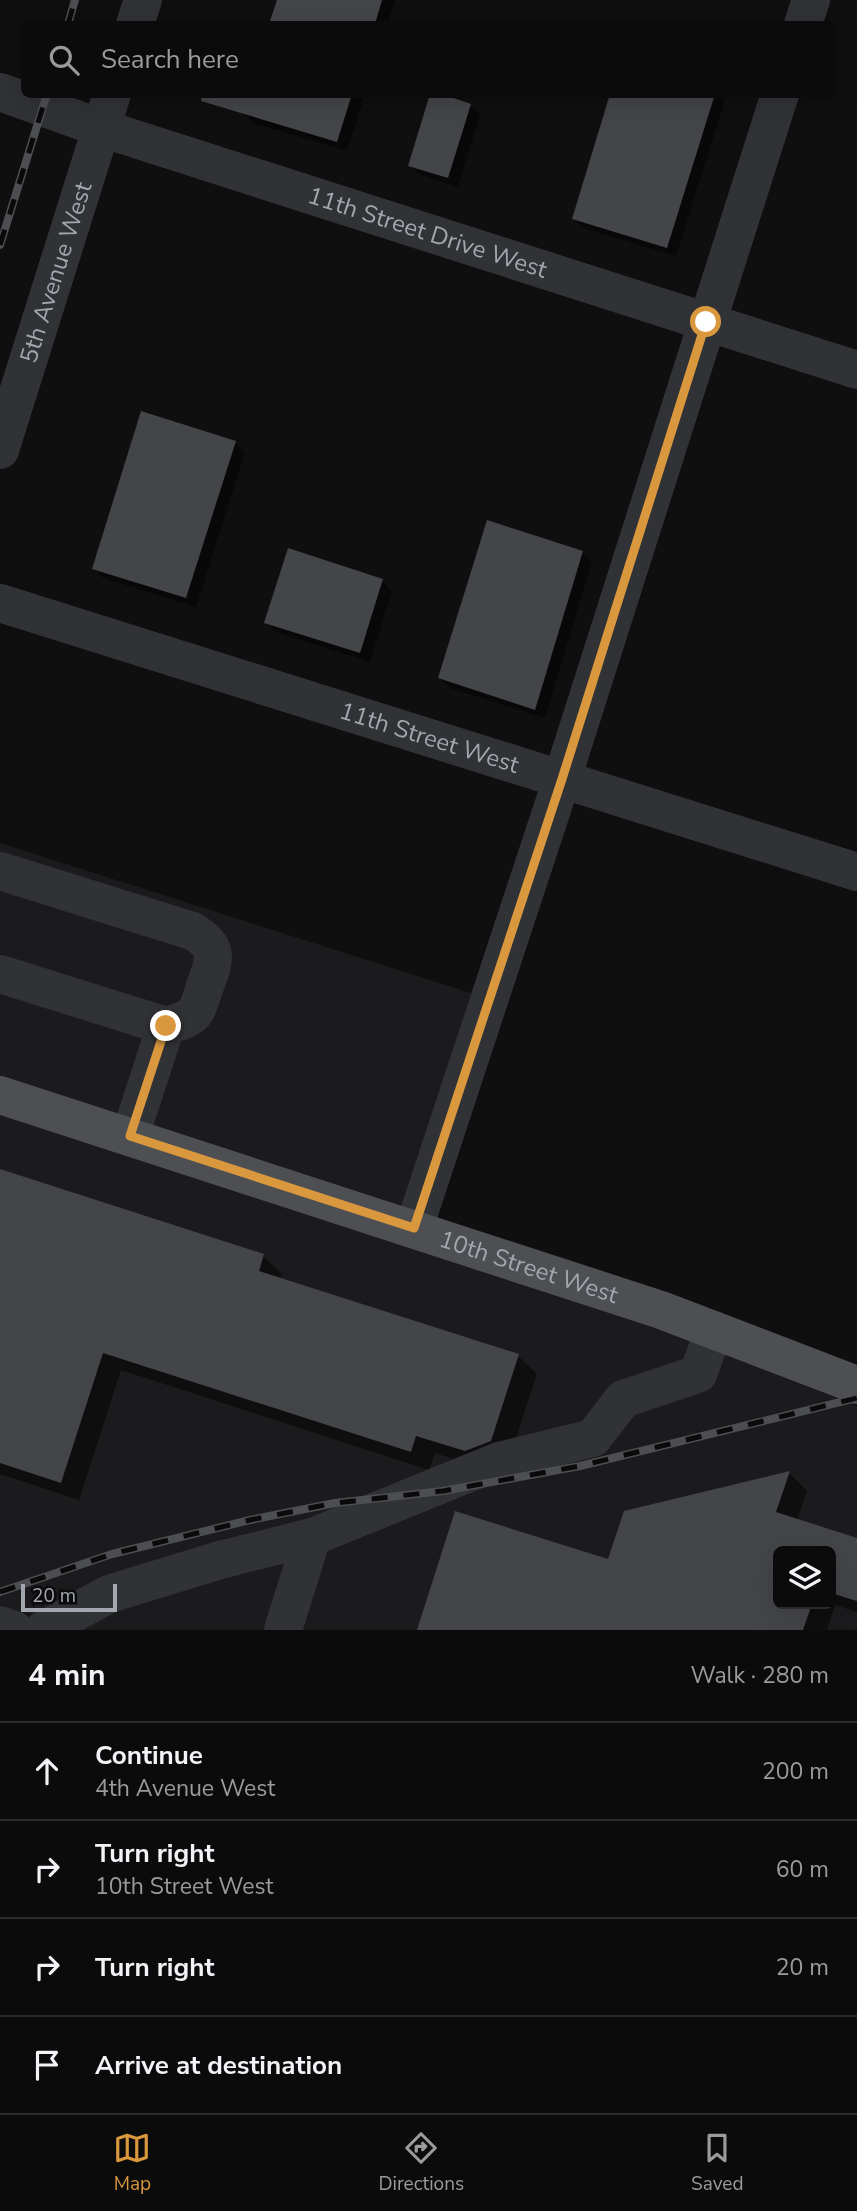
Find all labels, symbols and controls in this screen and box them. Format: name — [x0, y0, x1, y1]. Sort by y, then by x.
search box — [21, 21, 836, 98]
icon: search — [45, 41, 83, 79]
text: Search here — [101, 42, 239, 77]
street label: 5th Avenue West — [12, 177, 99, 367]
street label: 11th Street Drive West — [304, 179, 552, 286]
route start — [690, 306, 721, 337]
street label: 11th Street West — [336, 695, 524, 781]
route end — [150, 1010, 181, 1041]
street label: 10th Street West — [435, 1223, 623, 1311]
map controls — [773, 1546, 836, 1609]
button: layers — [773, 1546, 836, 1609]
scale bar — [21, 1581, 117, 1613]
text: 20 m — [32, 1583, 76, 1609]
text: 4 min — [28, 1655, 106, 1696]
text: Walk · 280 m — [690, 1660, 829, 1691]
text: Continue — [95, 1738, 203, 1773]
icon: ahead — [28, 1752, 66, 1790]
text: 200 m — [762, 1756, 829, 1787]
text: 4th Avenue West — [95, 1773, 275, 1804]
text: Turn right — [95, 1836, 214, 1871]
icon: right — [28, 1850, 66, 1888]
text: 60 m — [776, 1854, 829, 1885]
text: 10th Street West — [95, 1871, 274, 1902]
icon: right — [28, 1948, 66, 1986]
text: Turn right — [95, 1950, 214, 1985]
text: 20 m — [776, 1952, 829, 1983]
icon: arrive — [28, 2046, 66, 2084]
text: Arrive at destination — [95, 2048, 342, 2083]
tab: Map — [113, 2129, 151, 2197]
tab: Directions — [378, 2129, 464, 2197]
tab: Saved — [691, 2129, 744, 2197]

